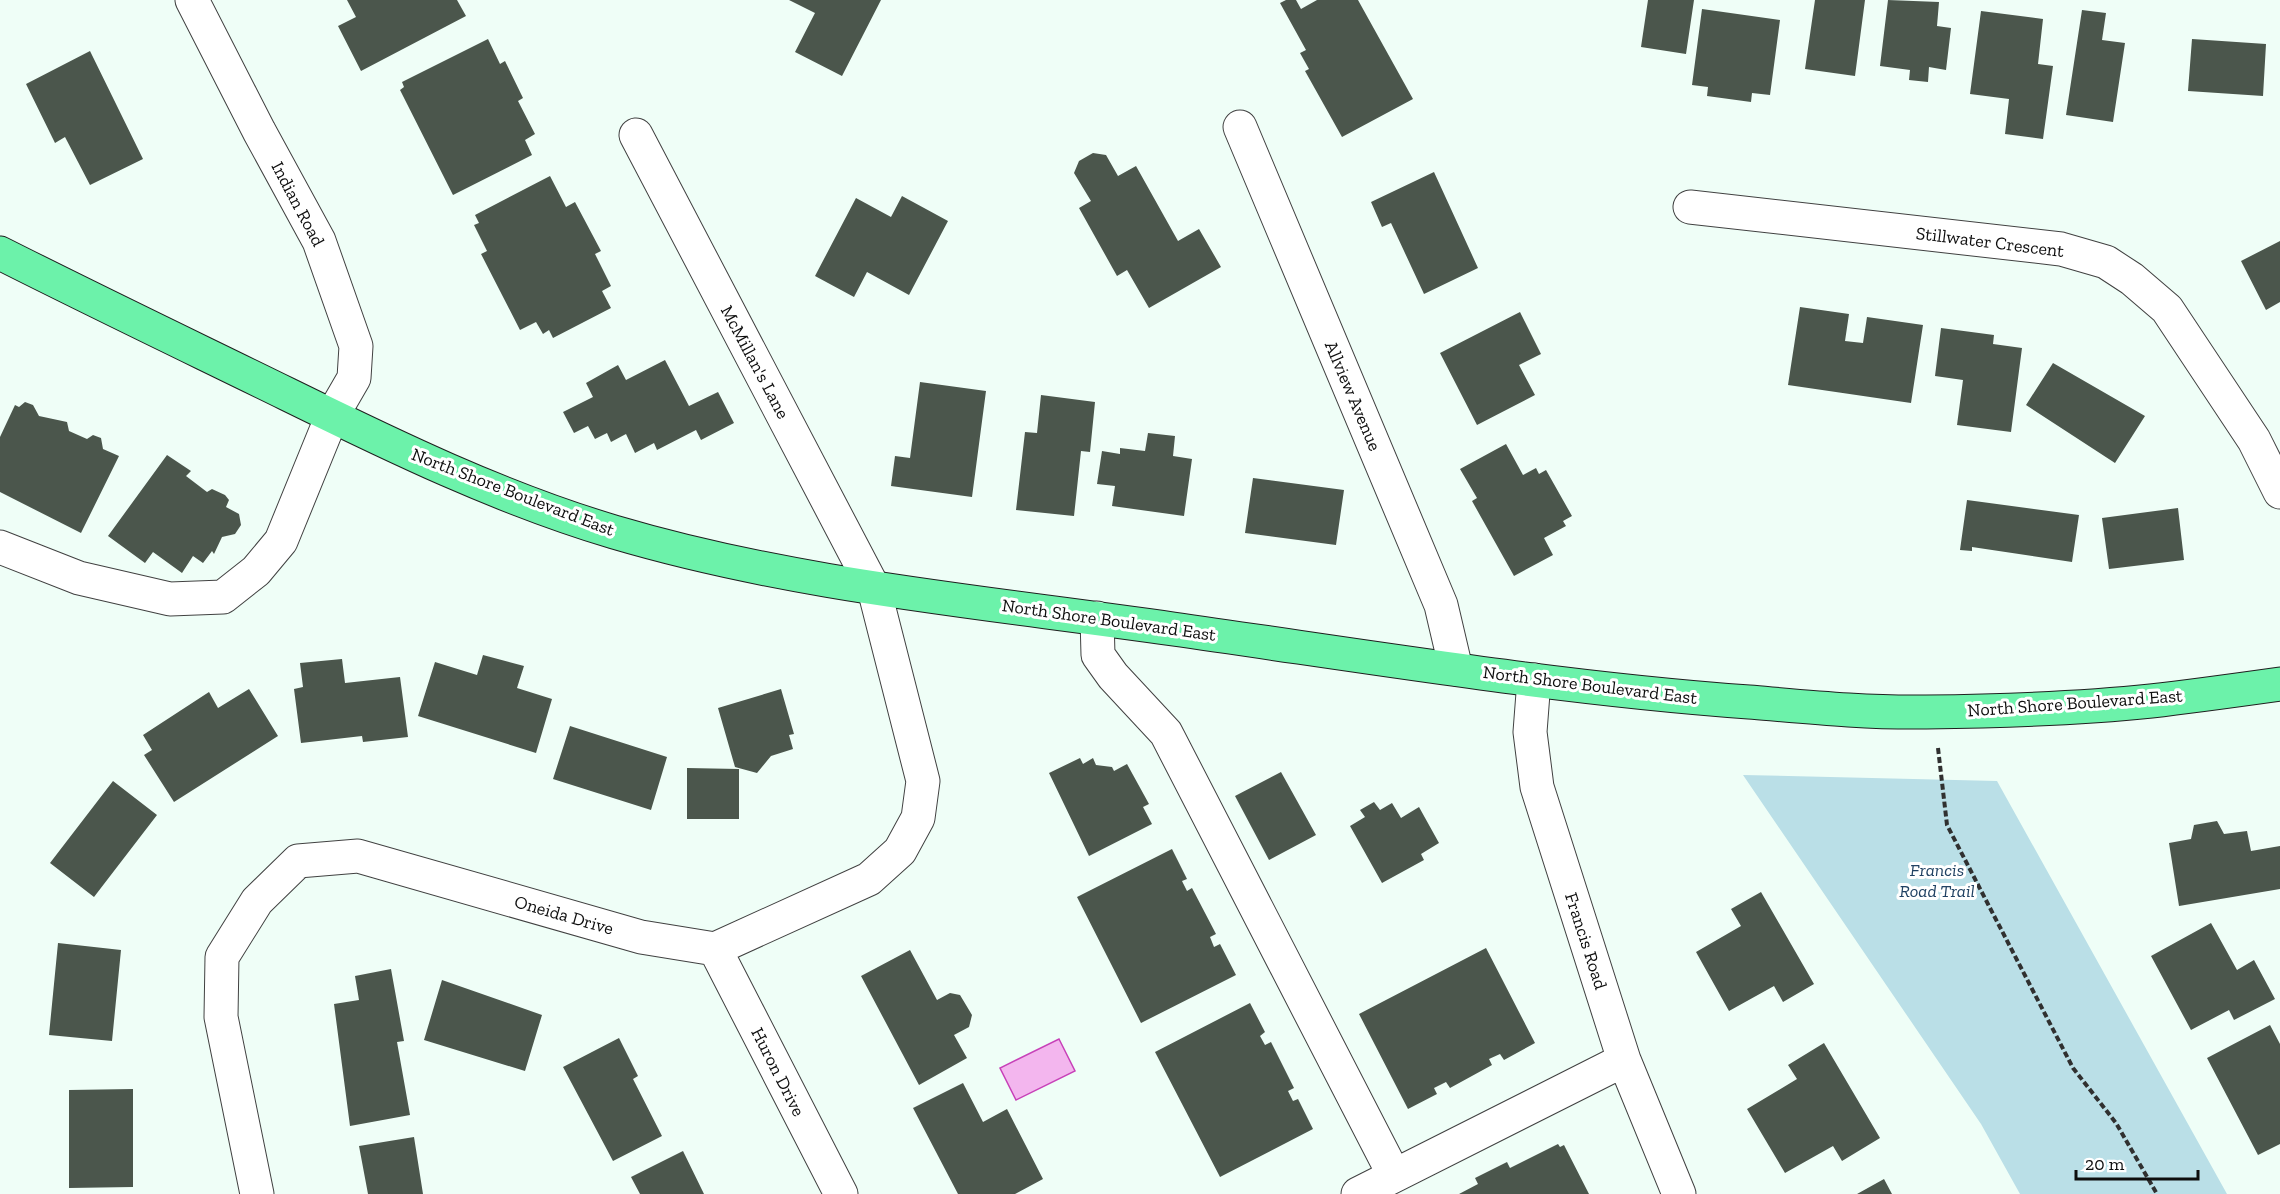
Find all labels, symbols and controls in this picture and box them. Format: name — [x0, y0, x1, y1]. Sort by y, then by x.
street label: Indian Road — [266, 158, 330, 250]
street label: Stillwater Crescent — [1915, 222, 2066, 262]
street label: McMillan's Lane — [716, 301, 794, 423]
street label: Allview Avenue — [1320, 338, 1386, 454]
street label: North Shore Boulevard East — [408, 443, 618, 541]
street label: North Shore Boulevard East — [1001, 594, 1218, 646]
street label: North Shore Boulevard East — [1482, 661, 1699, 709]
street label: North Shore Boulevard East — [1967, 684, 2184, 721]
park label: Francis Road Trail — [1899, 859, 1975, 902]
street label: Oneida Drive — [512, 890, 616, 940]
street label: Francis Road — [1560, 890, 1612, 992]
street label: Huron Drive — [746, 1024, 810, 1120]
scale bar — [2076, 1143, 2198, 1181]
text: 20 m — [2085, 1153, 2125, 1175]

